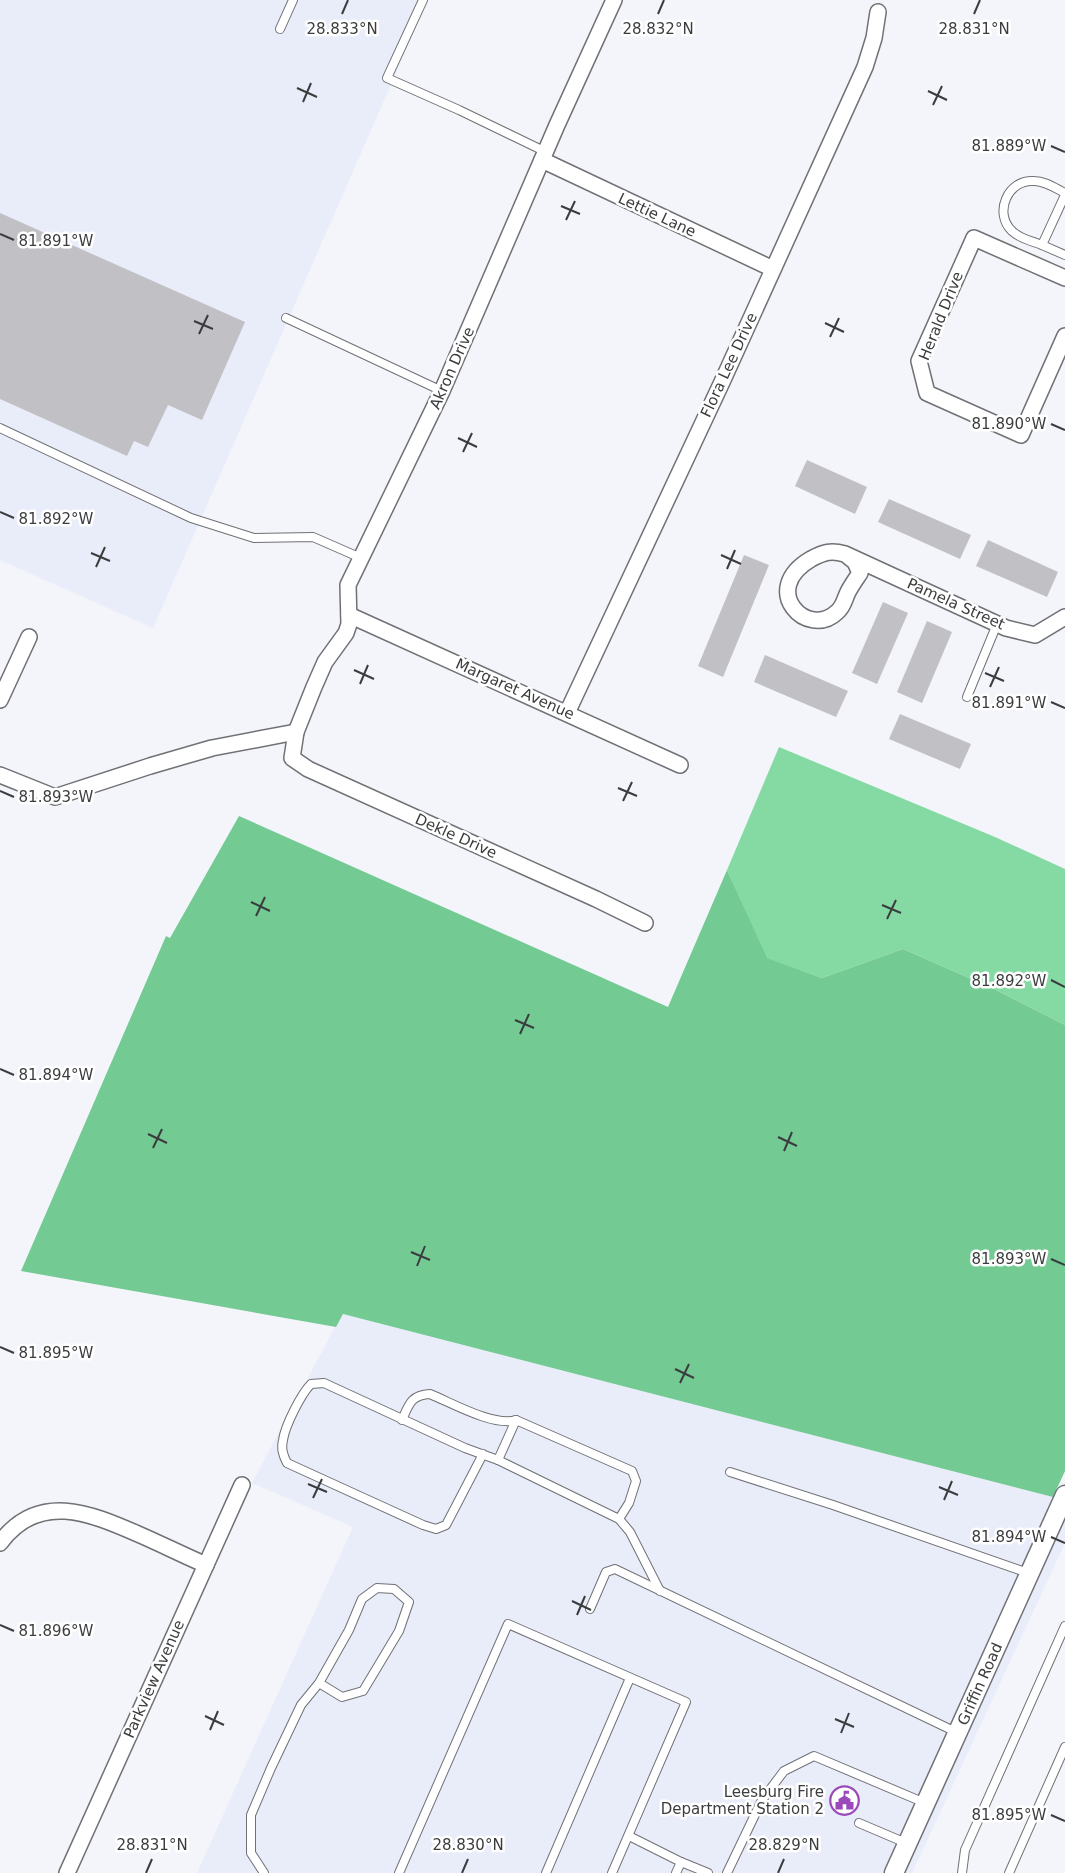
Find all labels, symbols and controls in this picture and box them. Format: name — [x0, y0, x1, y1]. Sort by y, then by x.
text: 28.833°N — [306, 20, 378, 38]
text: 28.832°N — [622, 20, 694, 38]
text: 28.831°N — [938, 20, 1010, 38]
text: 81.889°W — [972, 137, 1047, 155]
street label: Lettie Lane — [615, 189, 699, 241]
text: 81.891°W — [19, 232, 94, 250]
street label: Herald Drive — [915, 269, 967, 363]
street label: Flora Lee Drive — [697, 310, 761, 420]
street label: Akron Drive — [426, 324, 478, 412]
text: 81.890°W — [972, 415, 1047, 433]
text: 81.892°W — [19, 510, 94, 528]
street label: Pamela Street — [904, 574, 1008, 634]
street label: Margaret Avenue — [453, 655, 577, 723]
text: 81.891°W — [972, 694, 1047, 712]
text: 81.893°W — [19, 788, 94, 806]
street label: Dekle Drive — [412, 810, 500, 862]
text: 81.892°W — [972, 972, 1047, 990]
text: 81.894°W — [19, 1066, 94, 1084]
text: 81.893°W — [972, 1250, 1047, 1268]
text: 81.895°W — [19, 1344, 94, 1362]
text: 81.894°W — [972, 1528, 1047, 1546]
street label: Parkview Avenue — [120, 1617, 188, 1741]
text: 81.896°W — [19, 1622, 94, 1640]
street label: Griffin Road — [954, 1640, 1006, 1728]
place label: Leesburg Fire Department Station 2 — [661, 1783, 824, 1818]
public building icon: Leesburg Fire Department Station 2 — [829, 1785, 861, 1817]
text: 81.895°W — [972, 1806, 1047, 1824]
text: 28.831°N — [116, 1836, 188, 1854]
text: 28.830°N — [432, 1836, 504, 1854]
text: 28.829°N — [748, 1836, 820, 1854]

